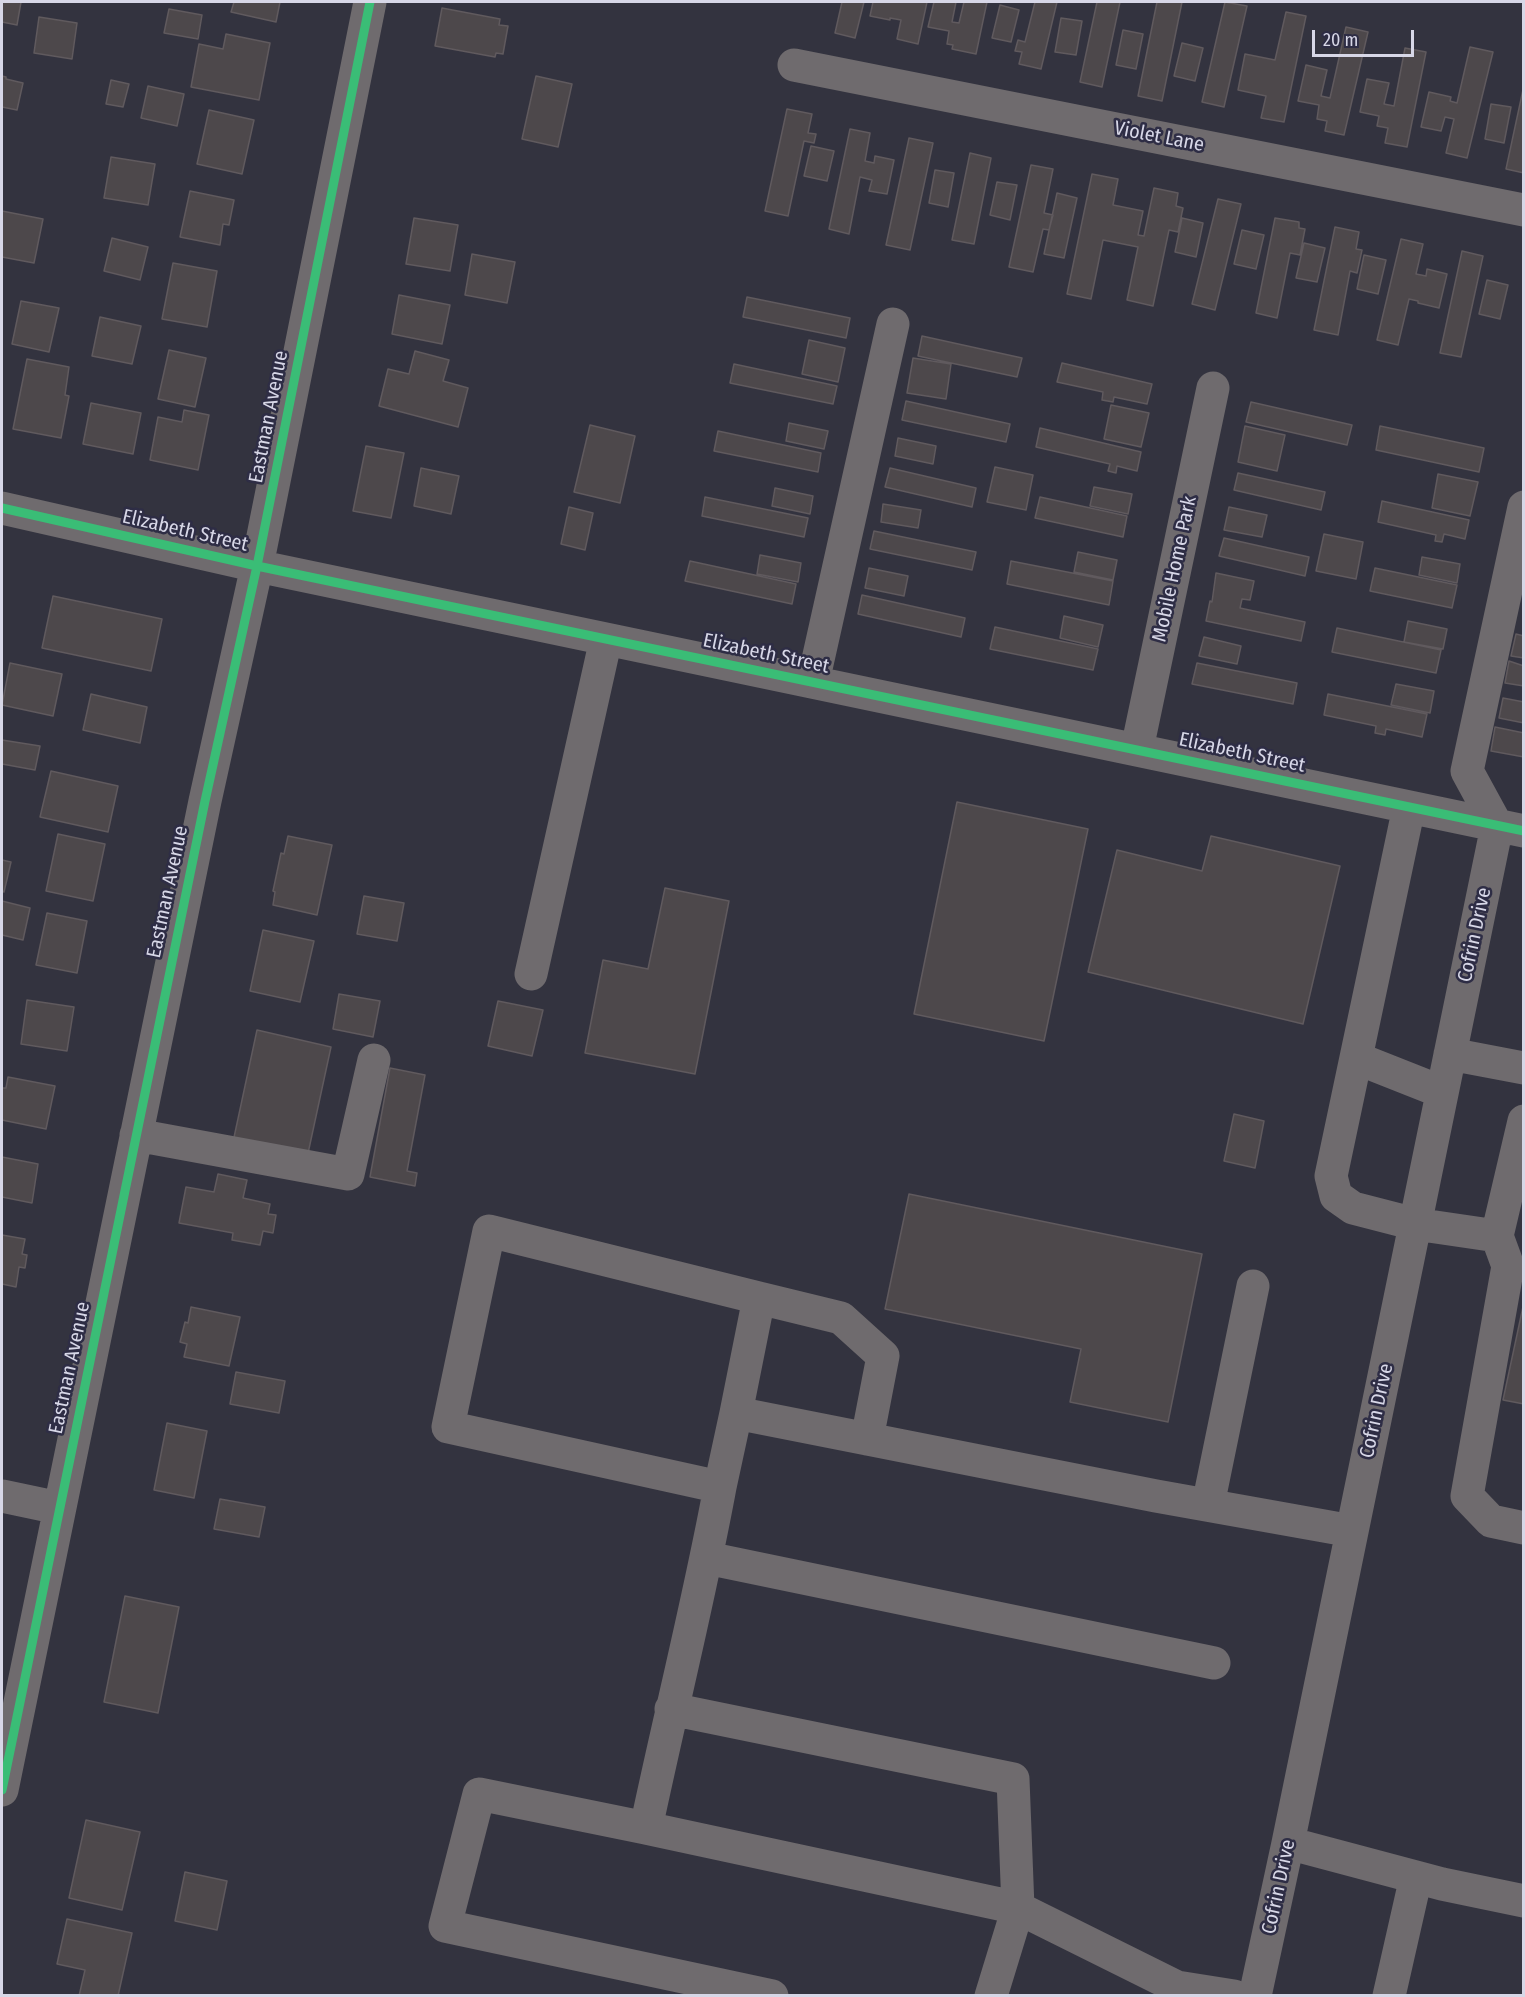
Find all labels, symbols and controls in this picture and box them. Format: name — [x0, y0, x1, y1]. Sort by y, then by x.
scale bar — [1315, 18, 1417, 56]
text: 20 m — [1323, 29, 1358, 51]
street label: Violet Lane — [1112, 117, 1206, 157]
street label: Eastman Avenue — [244, 349, 294, 485]
street label: Mobile Home Park — [1148, 494, 1202, 644]
street label: Elizabeth Street — [120, 505, 250, 557]
street label: Elizabeth Street — [701, 629, 831, 679]
street label: Elizabeth Street — [1177, 728, 1307, 778]
street label: Eastman Avenue — [142, 824, 194, 960]
street label: Cofrin Drive — [1453, 886, 1497, 984]
street label: Eastman Avenue — [44, 1300, 96, 1436]
street label: Cofrin Drive — [1355, 1362, 1399, 1460]
street label: Cofrin Drive — [1257, 1838, 1301, 1936]

